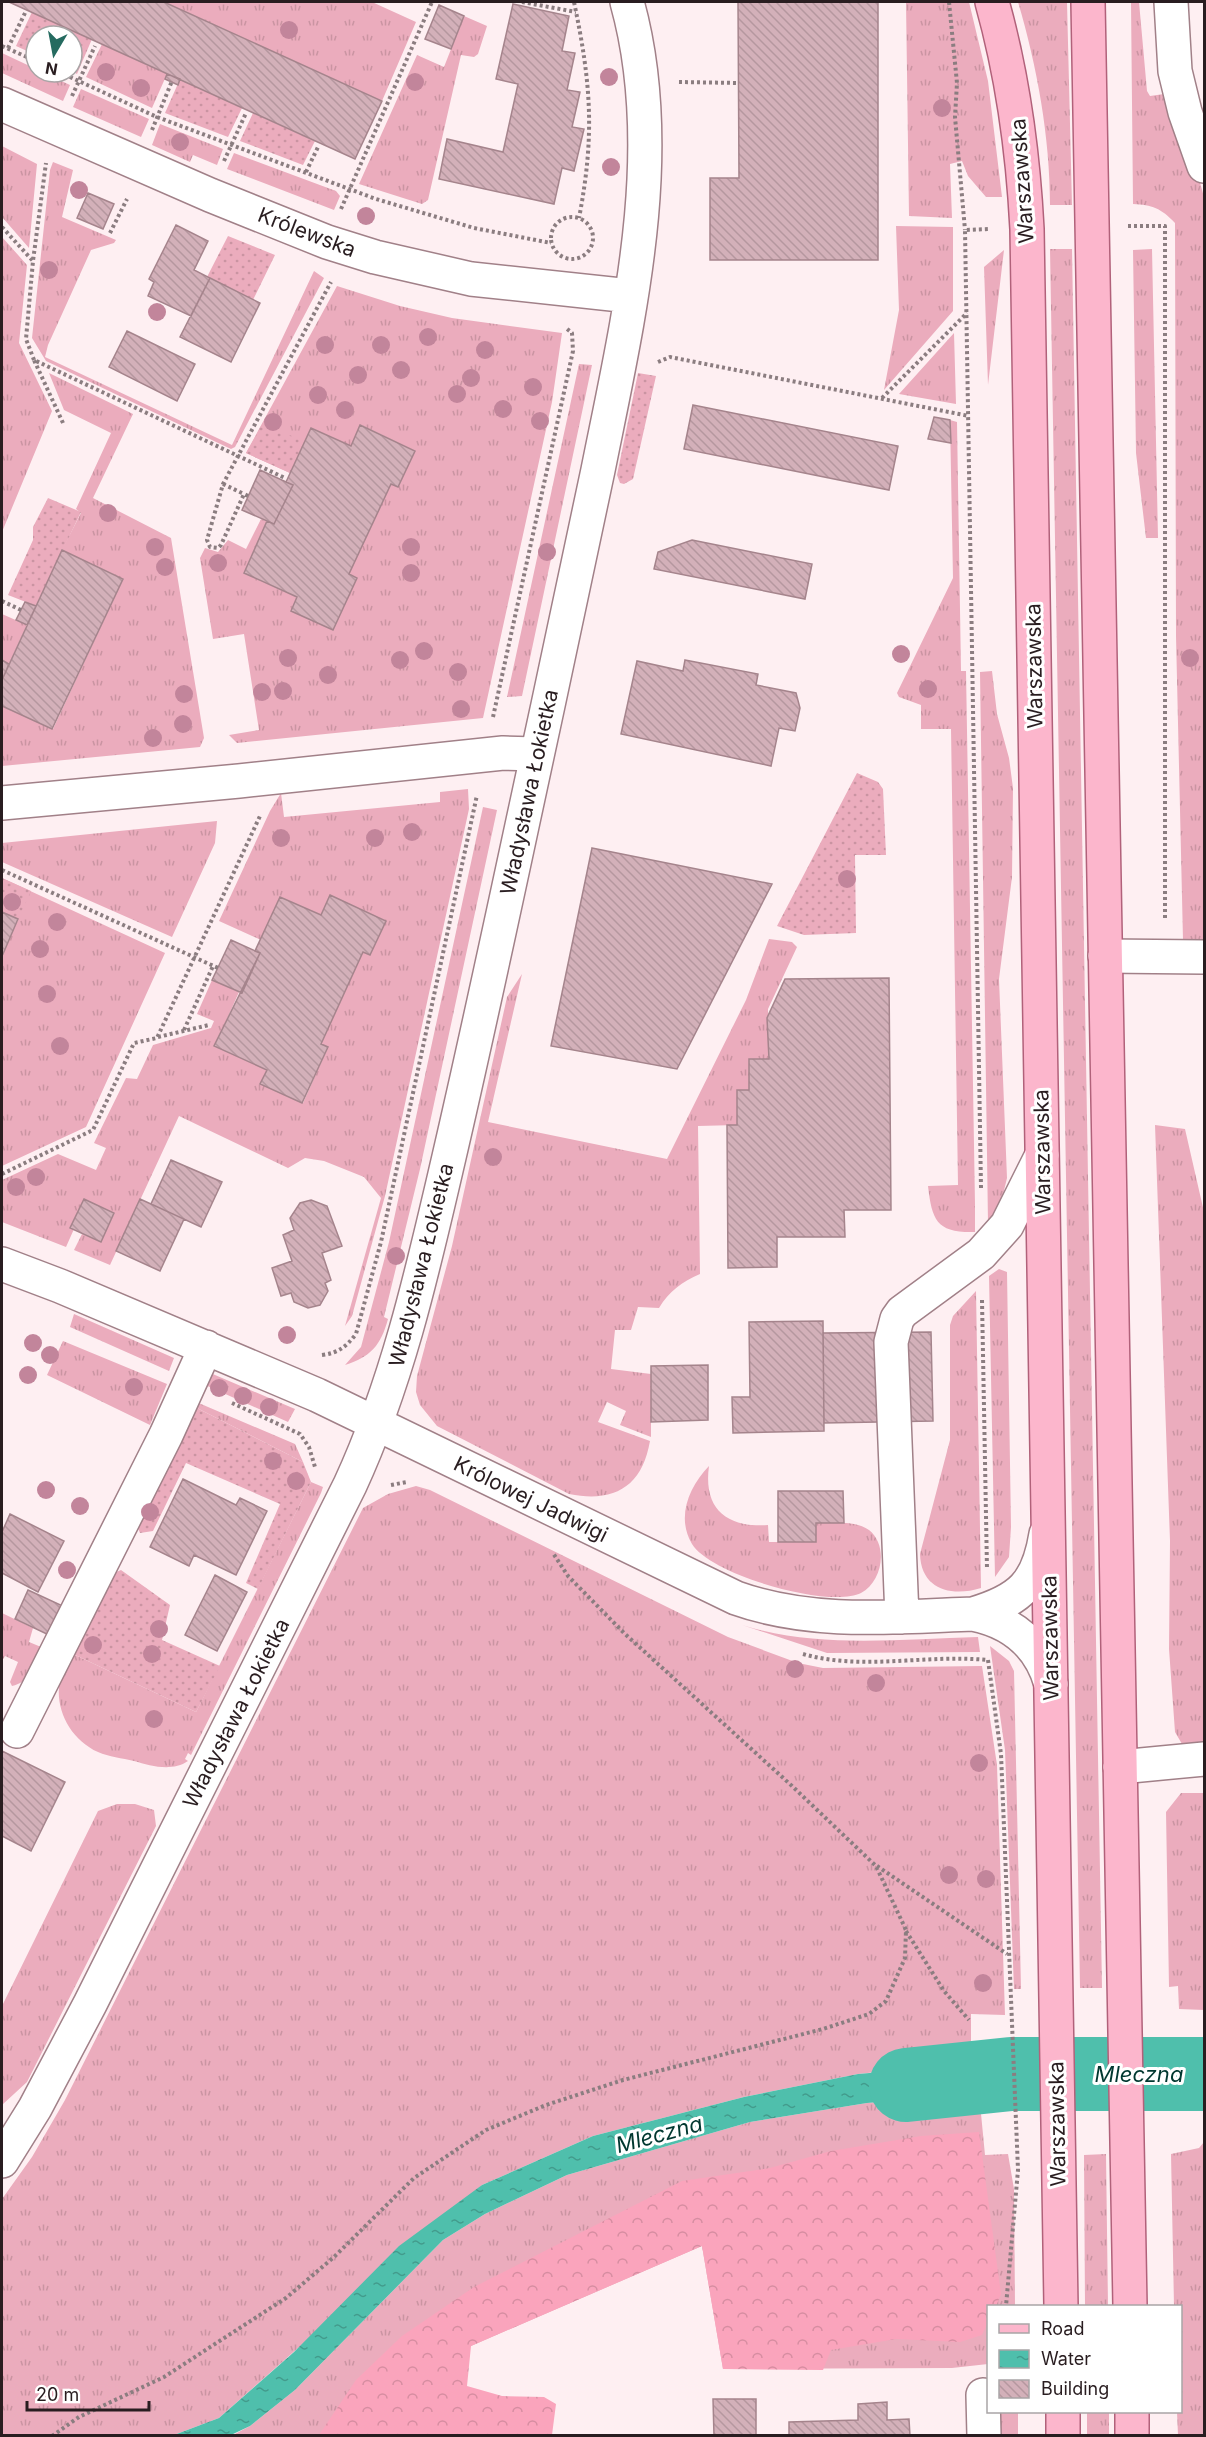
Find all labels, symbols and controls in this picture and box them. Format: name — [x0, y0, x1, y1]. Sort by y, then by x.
north arrow — [24, 24, 84, 84]
text: N — [44, 58, 59, 80]
street label: Warszawska — [1005, 118, 1039, 244]
street label: Królewska — [255, 202, 359, 262]
street label: Warszawska — [1020, 603, 1048, 729]
street label: Władysława Łokietka — [495, 687, 563, 897]
street label: Warszawska — [1028, 1089, 1056, 1215]
street label: Władysława Łokietka — [384, 1160, 458, 1370]
street label: Królowej Jadwigi — [450, 1451, 612, 1547]
street label: Warszawska — [1036, 1575, 1064, 1701]
street label: Władysława Łokietka — [177, 1614, 295, 1812]
street label: Warszawska — [1043, 2061, 1071, 2187]
water label: Mleczna — [1095, 2061, 1183, 2087]
water label: Mleczna — [613, 2110, 705, 2158]
legend — [987, 2305, 1182, 2413]
text: Road — [1041, 2318, 1084, 2339]
text: Water — [1041, 2348, 1091, 2369]
scale bar — [27, 2374, 148, 2412]
text: Building — [1041, 2378, 1109, 2399]
text: 20 m — [36, 2384, 79, 2405]

